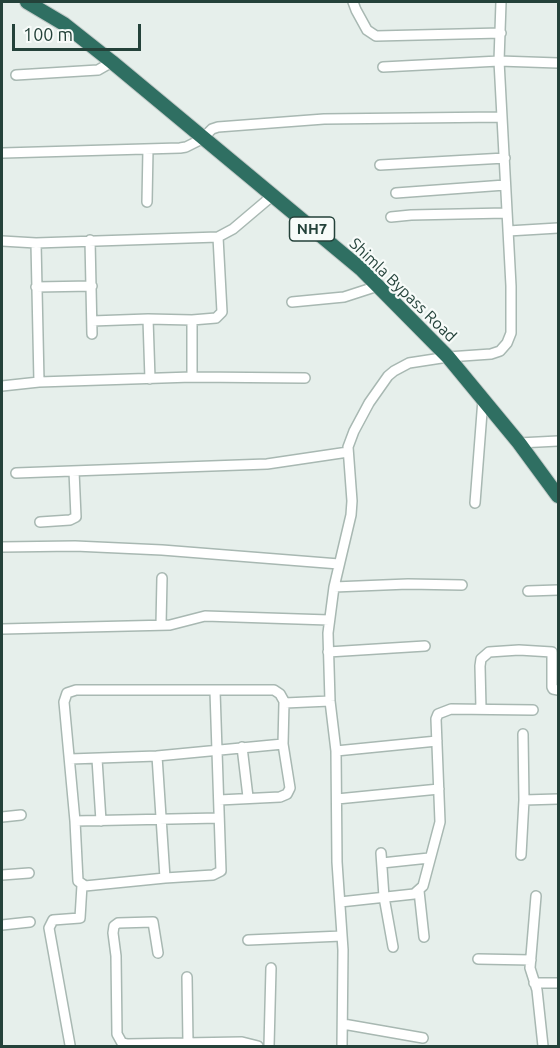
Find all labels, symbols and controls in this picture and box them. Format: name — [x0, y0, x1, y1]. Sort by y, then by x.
scale bar — [15, 12, 144, 50]
text: 100 m — [23, 24, 73, 44]
road number: NH7 — [290, 217, 334, 241]
street label: Shimla Bypass Road — [346, 234, 460, 346]

